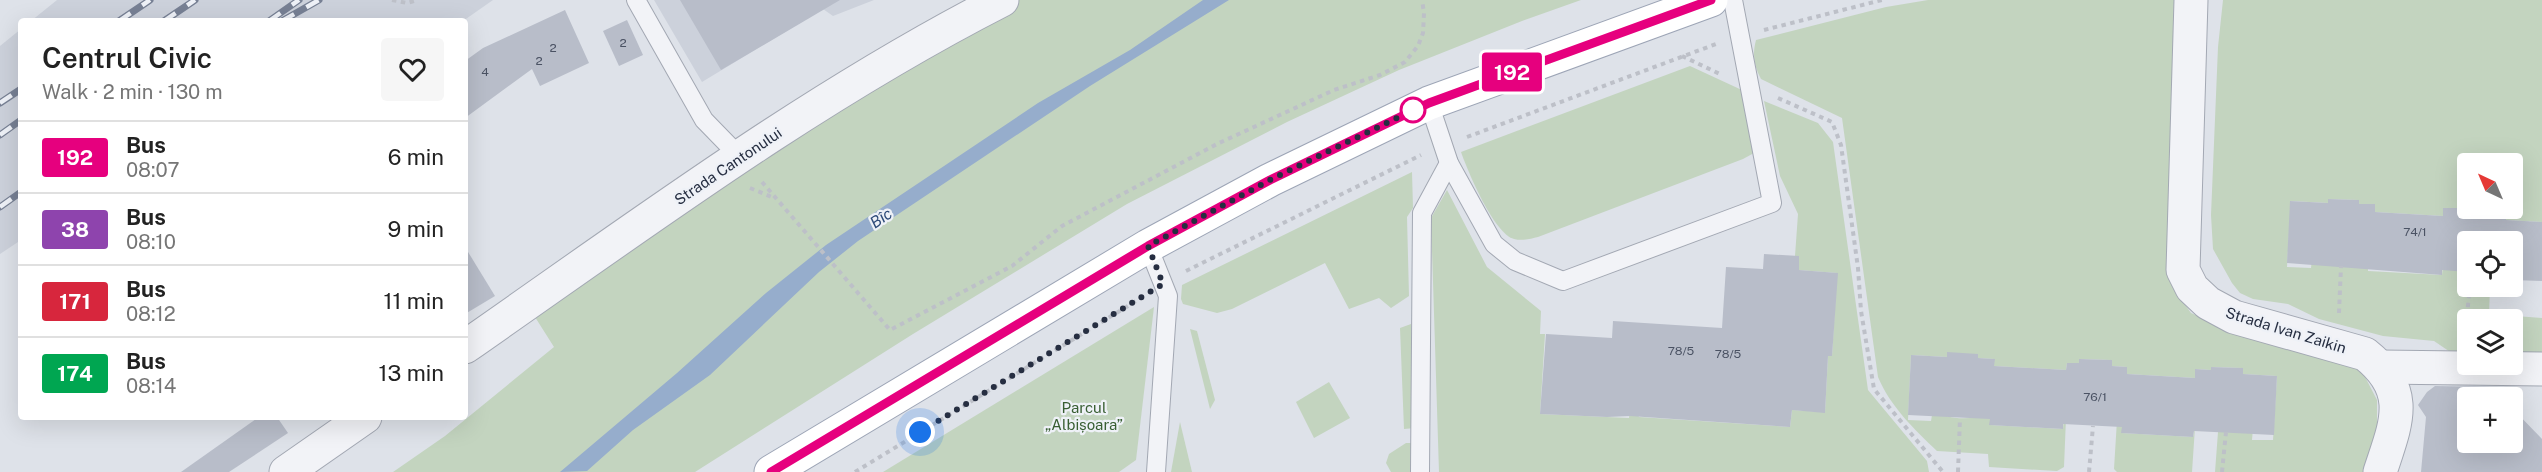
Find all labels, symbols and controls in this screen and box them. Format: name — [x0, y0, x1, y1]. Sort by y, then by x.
house number: 2 — [619, 36, 627, 50]
button: heart — [381, 38, 444, 101]
text: Centrul Civic — [42, 41, 212, 74]
house number: 2 — [549, 41, 557, 55]
line badge: 192 — [1478, 52, 1546, 92]
house number: 2 — [535, 54, 543, 68]
text: 192 — [1494, 60, 1530, 85]
house number: 4 — [481, 65, 489, 79]
text: Walk · 2 min · 130 m — [42, 80, 223, 104]
unlabelled marker — [1400, 97, 1426, 123]
street label: Strada Cantonului — [671, 124, 785, 208]
text: Bus — [126, 132, 166, 158]
text: 6 min — [388, 144, 444, 170]
text: 192 — [57, 145, 93, 170]
north arrow — [2457, 153, 2523, 219]
map controls — [2457, 153, 2523, 453]
text: 08:07 — [126, 158, 179, 182]
text: Bus — [126, 204, 166, 230]
water label: Bîc — [866, 204, 896, 232]
text: 9 min — [388, 216, 444, 242]
text: 38 — [61, 217, 89, 242]
house number: 74/1 — [2403, 225, 2427, 239]
text: 08:10 — [126, 230, 176, 254]
button: locate — [2457, 231, 2523, 297]
text: Bus — [126, 276, 166, 302]
text: 11 min — [383, 288, 444, 314]
text: 171 — [59, 289, 91, 314]
text: 08:12 — [126, 302, 176, 326]
street label: Strada Ivan Zaikin — [2224, 304, 2348, 356]
button: layers — [2457, 309, 2523, 375]
house number: 78/5 — [1668, 344, 1695, 358]
house number: 78/5 — [1715, 347, 1742, 361]
text: Bus — [126, 348, 166, 374]
text: 13 min — [379, 360, 444, 386]
text: 174 — [57, 361, 93, 386]
text: 08:14 — [126, 374, 176, 398]
button: + — [2457, 387, 2523, 453]
house number: 76/1 — [2083, 390, 2107, 404]
park label: Parcul „Albișoara” — [1045, 399, 1123, 433]
your location — [905, 417, 935, 447]

